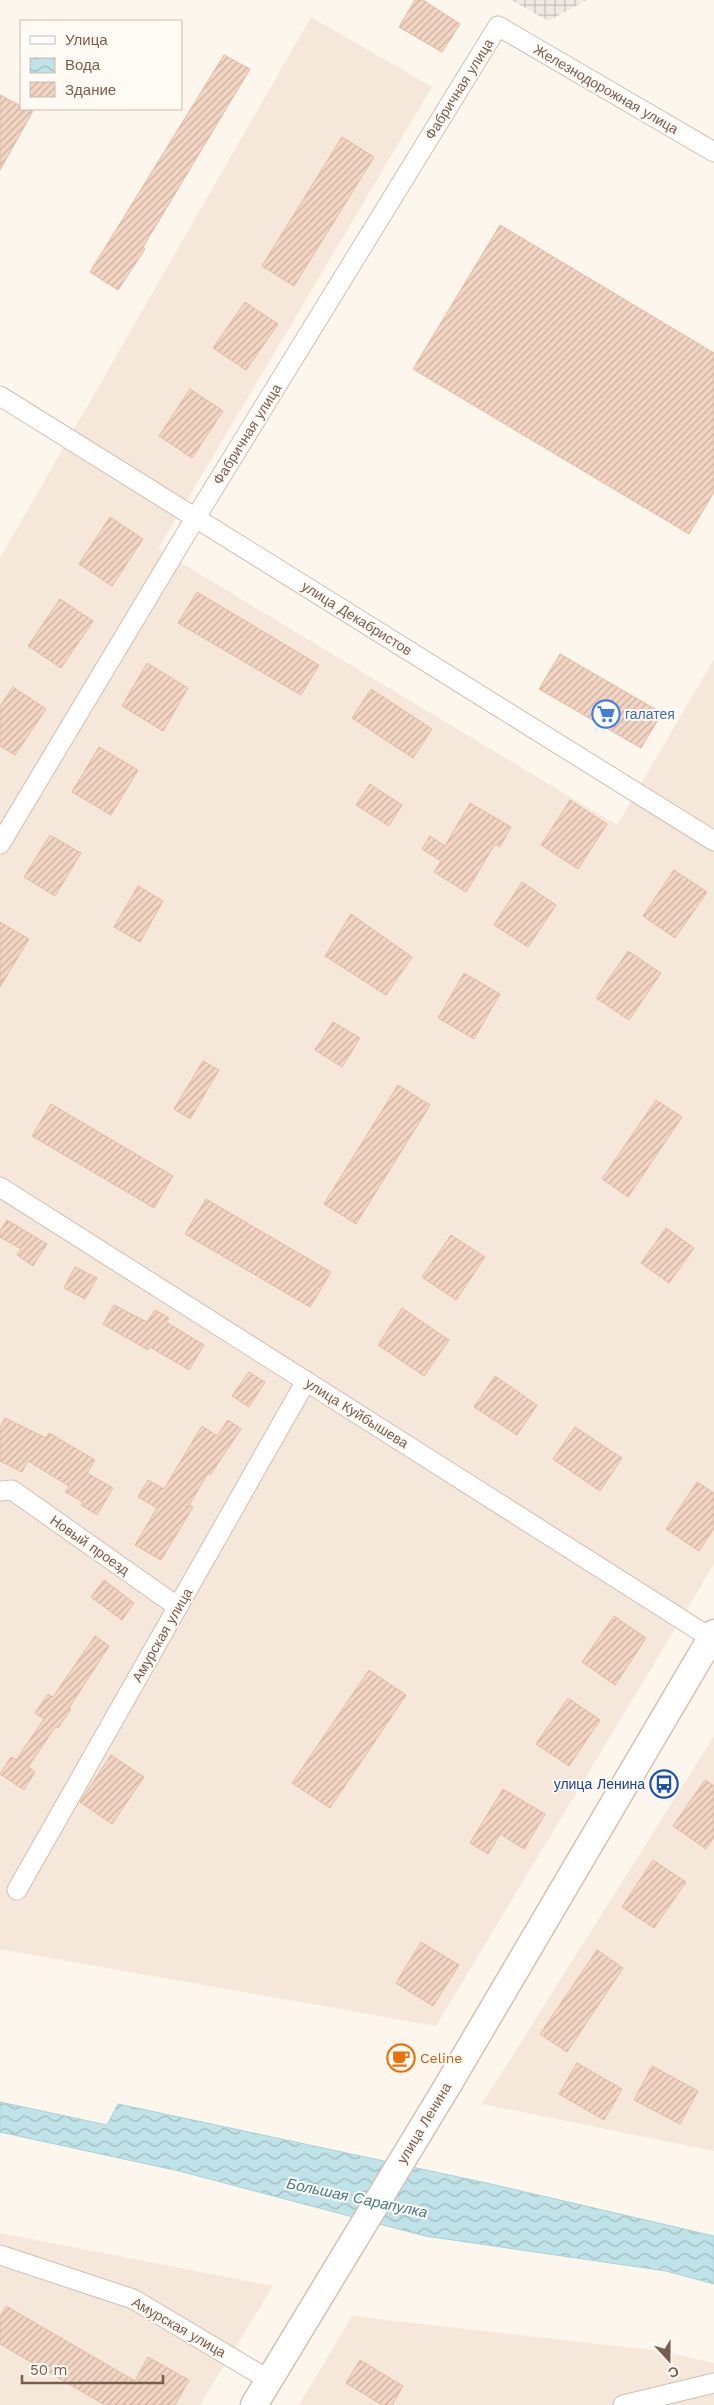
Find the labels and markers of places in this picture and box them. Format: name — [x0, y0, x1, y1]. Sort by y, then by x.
supermarket icon: галатея — [591, 699, 621, 729]
place label: галатея — [625, 706, 675, 722]
bus stop icon: улица Ленина — [649, 1769, 679, 1799]
place label: улица Ленина — [554, 1776, 645, 1792]
cafe icon: Celine — [386, 2043, 416, 2073]
place label: Celine — [420, 2050, 462, 2066]

